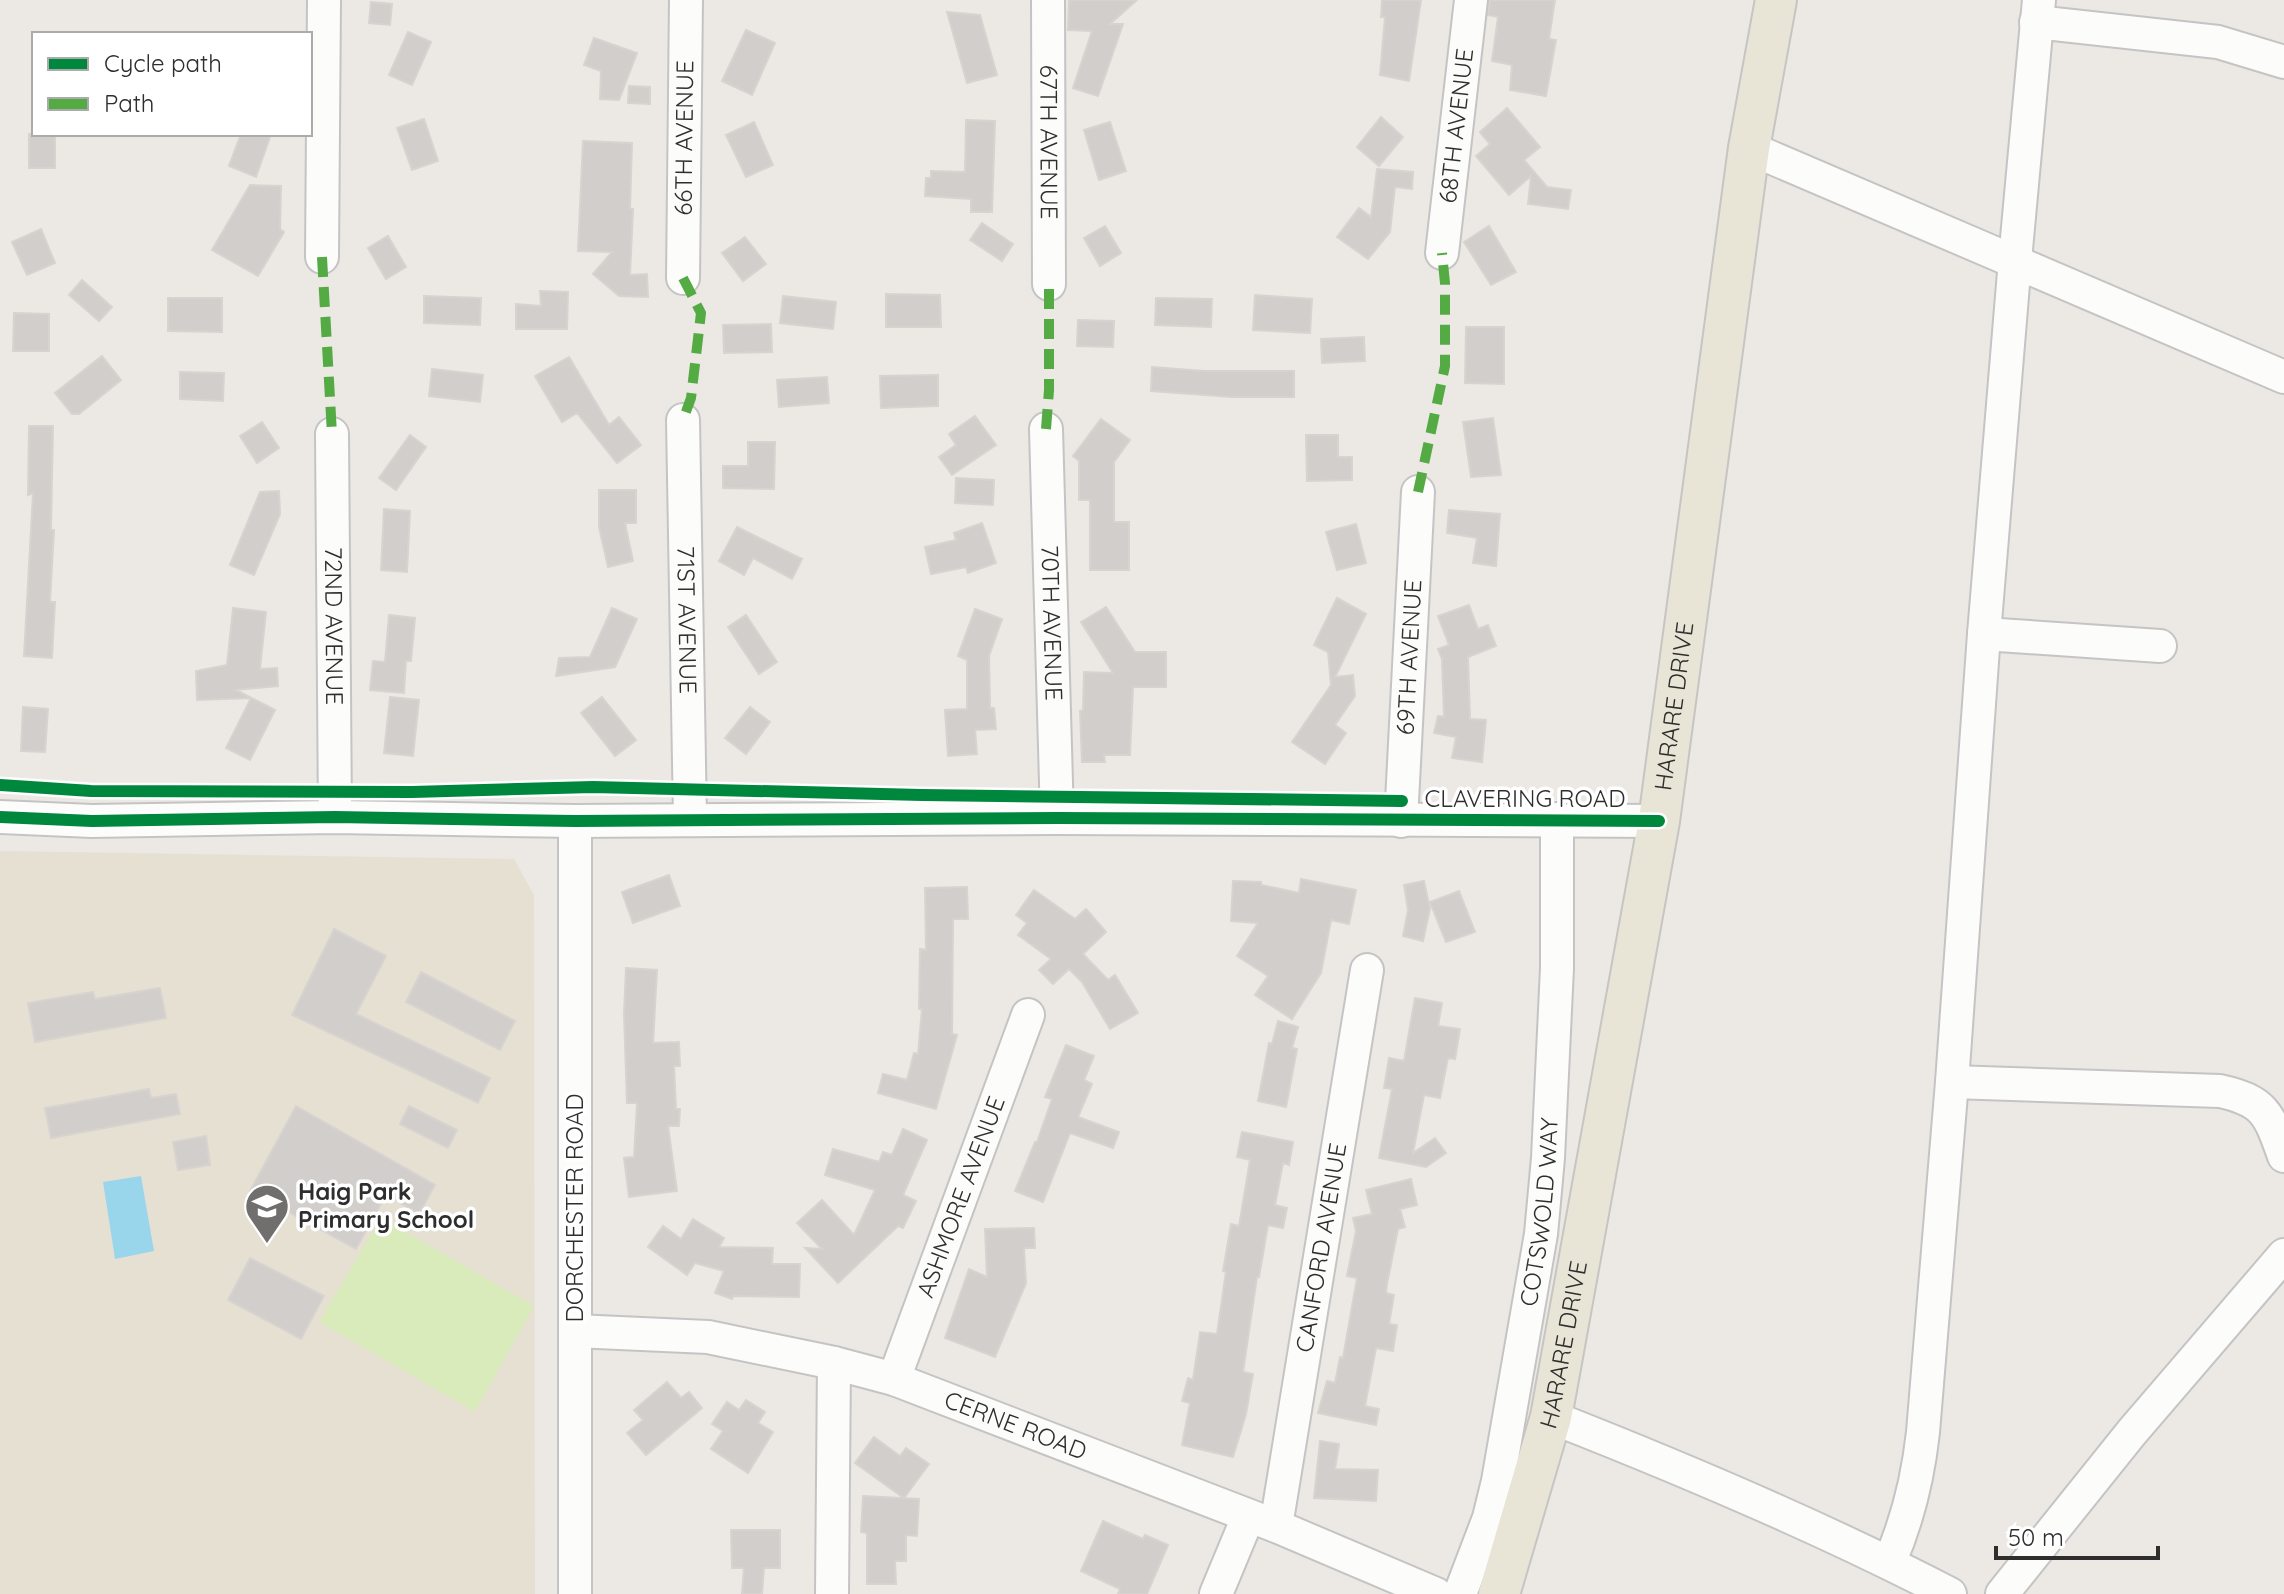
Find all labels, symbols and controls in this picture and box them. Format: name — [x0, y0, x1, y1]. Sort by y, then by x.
legend — [32, 32, 312, 136]
street label: 68TH AVENUE — [1432, 47, 1479, 205]
text: Cycle path — [104, 48, 222, 78]
street label: 66TH AVENUE — [668, 60, 699, 216]
street label: 67TH AVENUE — [1034, 65, 1065, 219]
text: Path — [104, 88, 155, 118]
street label: 70TH AVENUE — [1035, 545, 1070, 701]
street label: 71ST AVENUE — [671, 546, 704, 694]
street label: 72ND AVENUE — [319, 547, 350, 705]
street label: 69TH AVENUE — [1389, 579, 1427, 736]
street label: HARARE DRIVE — [1647, 620, 1699, 792]
street label: CLAVERING ROAD — [1424, 783, 1626, 813]
street label: ASHMORE AVENUE — [909, 1092, 1011, 1301]
street label: DORCHESTER ROAD — [559, 1093, 589, 1323]
street label: COTSWOLD WAY — [1513, 1117, 1564, 1309]
street label: CANFORD AVENUE — [1289, 1141, 1352, 1354]
place label: Haig Park Primary School — [298, 1176, 474, 1234]
school or university icon: Haig Park Primary School — [243, 1182, 291, 1245]
street label: HARARE DRIVE — [1532, 1258, 1593, 1432]
street label: CERNE ROAD — [940, 1384, 1091, 1466]
scale bar — [1996, 1510, 2158, 1560]
text: 50 m — [2008, 1522, 2064, 1552]

